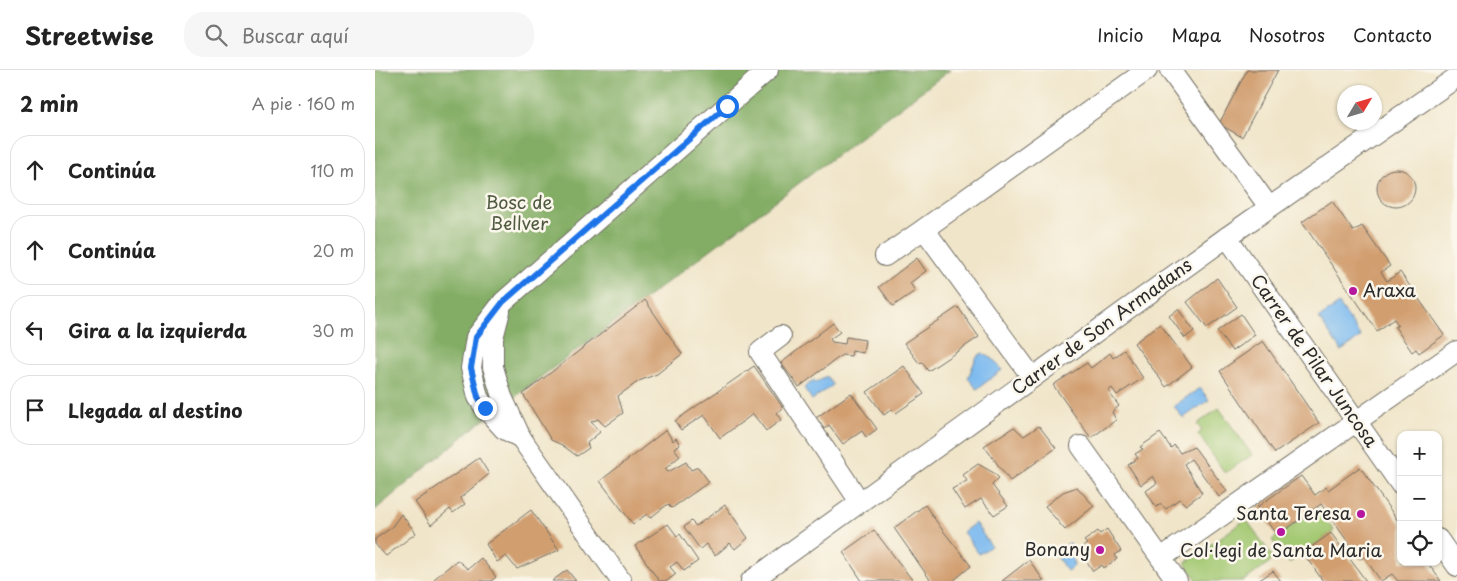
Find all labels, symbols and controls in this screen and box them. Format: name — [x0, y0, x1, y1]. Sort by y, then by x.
search box — [184, 12, 534, 57]
text: Streetwise — [25, 17, 154, 53]
icon: search — [202, 21, 230, 49]
text: Buscar aquí — [242, 21, 349, 49]
text: Inicio — [1097, 21, 1144, 48]
text: Mapa — [1172, 21, 1221, 48]
text: Nosotros — [1249, 21, 1325, 48]
text: Contacto — [1353, 21, 1432, 48]
north arrow — [1337, 85, 1382, 130]
text: 2 min — [20, 87, 79, 119]
text: A pie · 160 m — [252, 91, 355, 115]
route start — [716, 95, 739, 118]
icon: ahead — [21, 156, 49, 184]
text: Continúa — [68, 156, 156, 184]
text: 110 m — [311, 158, 354, 182]
park label: Bosc de Bellver — [486, 188, 553, 236]
icon: ahead — [21, 236, 49, 264]
text: Continúa — [68, 236, 156, 264]
text: 20 m — [313, 238, 354, 262]
street label: Carrer de Son Armadans — [1005, 251, 1197, 401]
street label: Carrer de Pilar Juncosa — [1245, 268, 1386, 453]
place label: Araxa — [1363, 276, 1417, 303]
marker: Araxa — [1347, 285, 1359, 297]
icon: left — [21, 316, 49, 344]
text: Gira a la izquierda — [68, 316, 247, 344]
text: 30 m — [312, 318, 354, 342]
icon: arrive — [21, 396, 49, 424]
text: Llegada al destino — [68, 396, 242, 424]
route end — [474, 397, 497, 420]
map controls — [1397, 431, 1442, 566]
button: + — [1397, 431, 1442, 476]
button: − — [1397, 476, 1442, 521]
place label: Santa Teresa — [1236, 499, 1352, 526]
marker: Santa Teresa — [1355, 508, 1367, 520]
button: locate — [1397, 521, 1442, 566]
marker: Col·legi de Santa Maria — [1275, 526, 1287, 538]
place label: Bonany — [1024, 535, 1090, 562]
place label: Col·legi de Santa Maria — [1180, 536, 1383, 563]
marker: Bonany — [1094, 544, 1106, 556]

